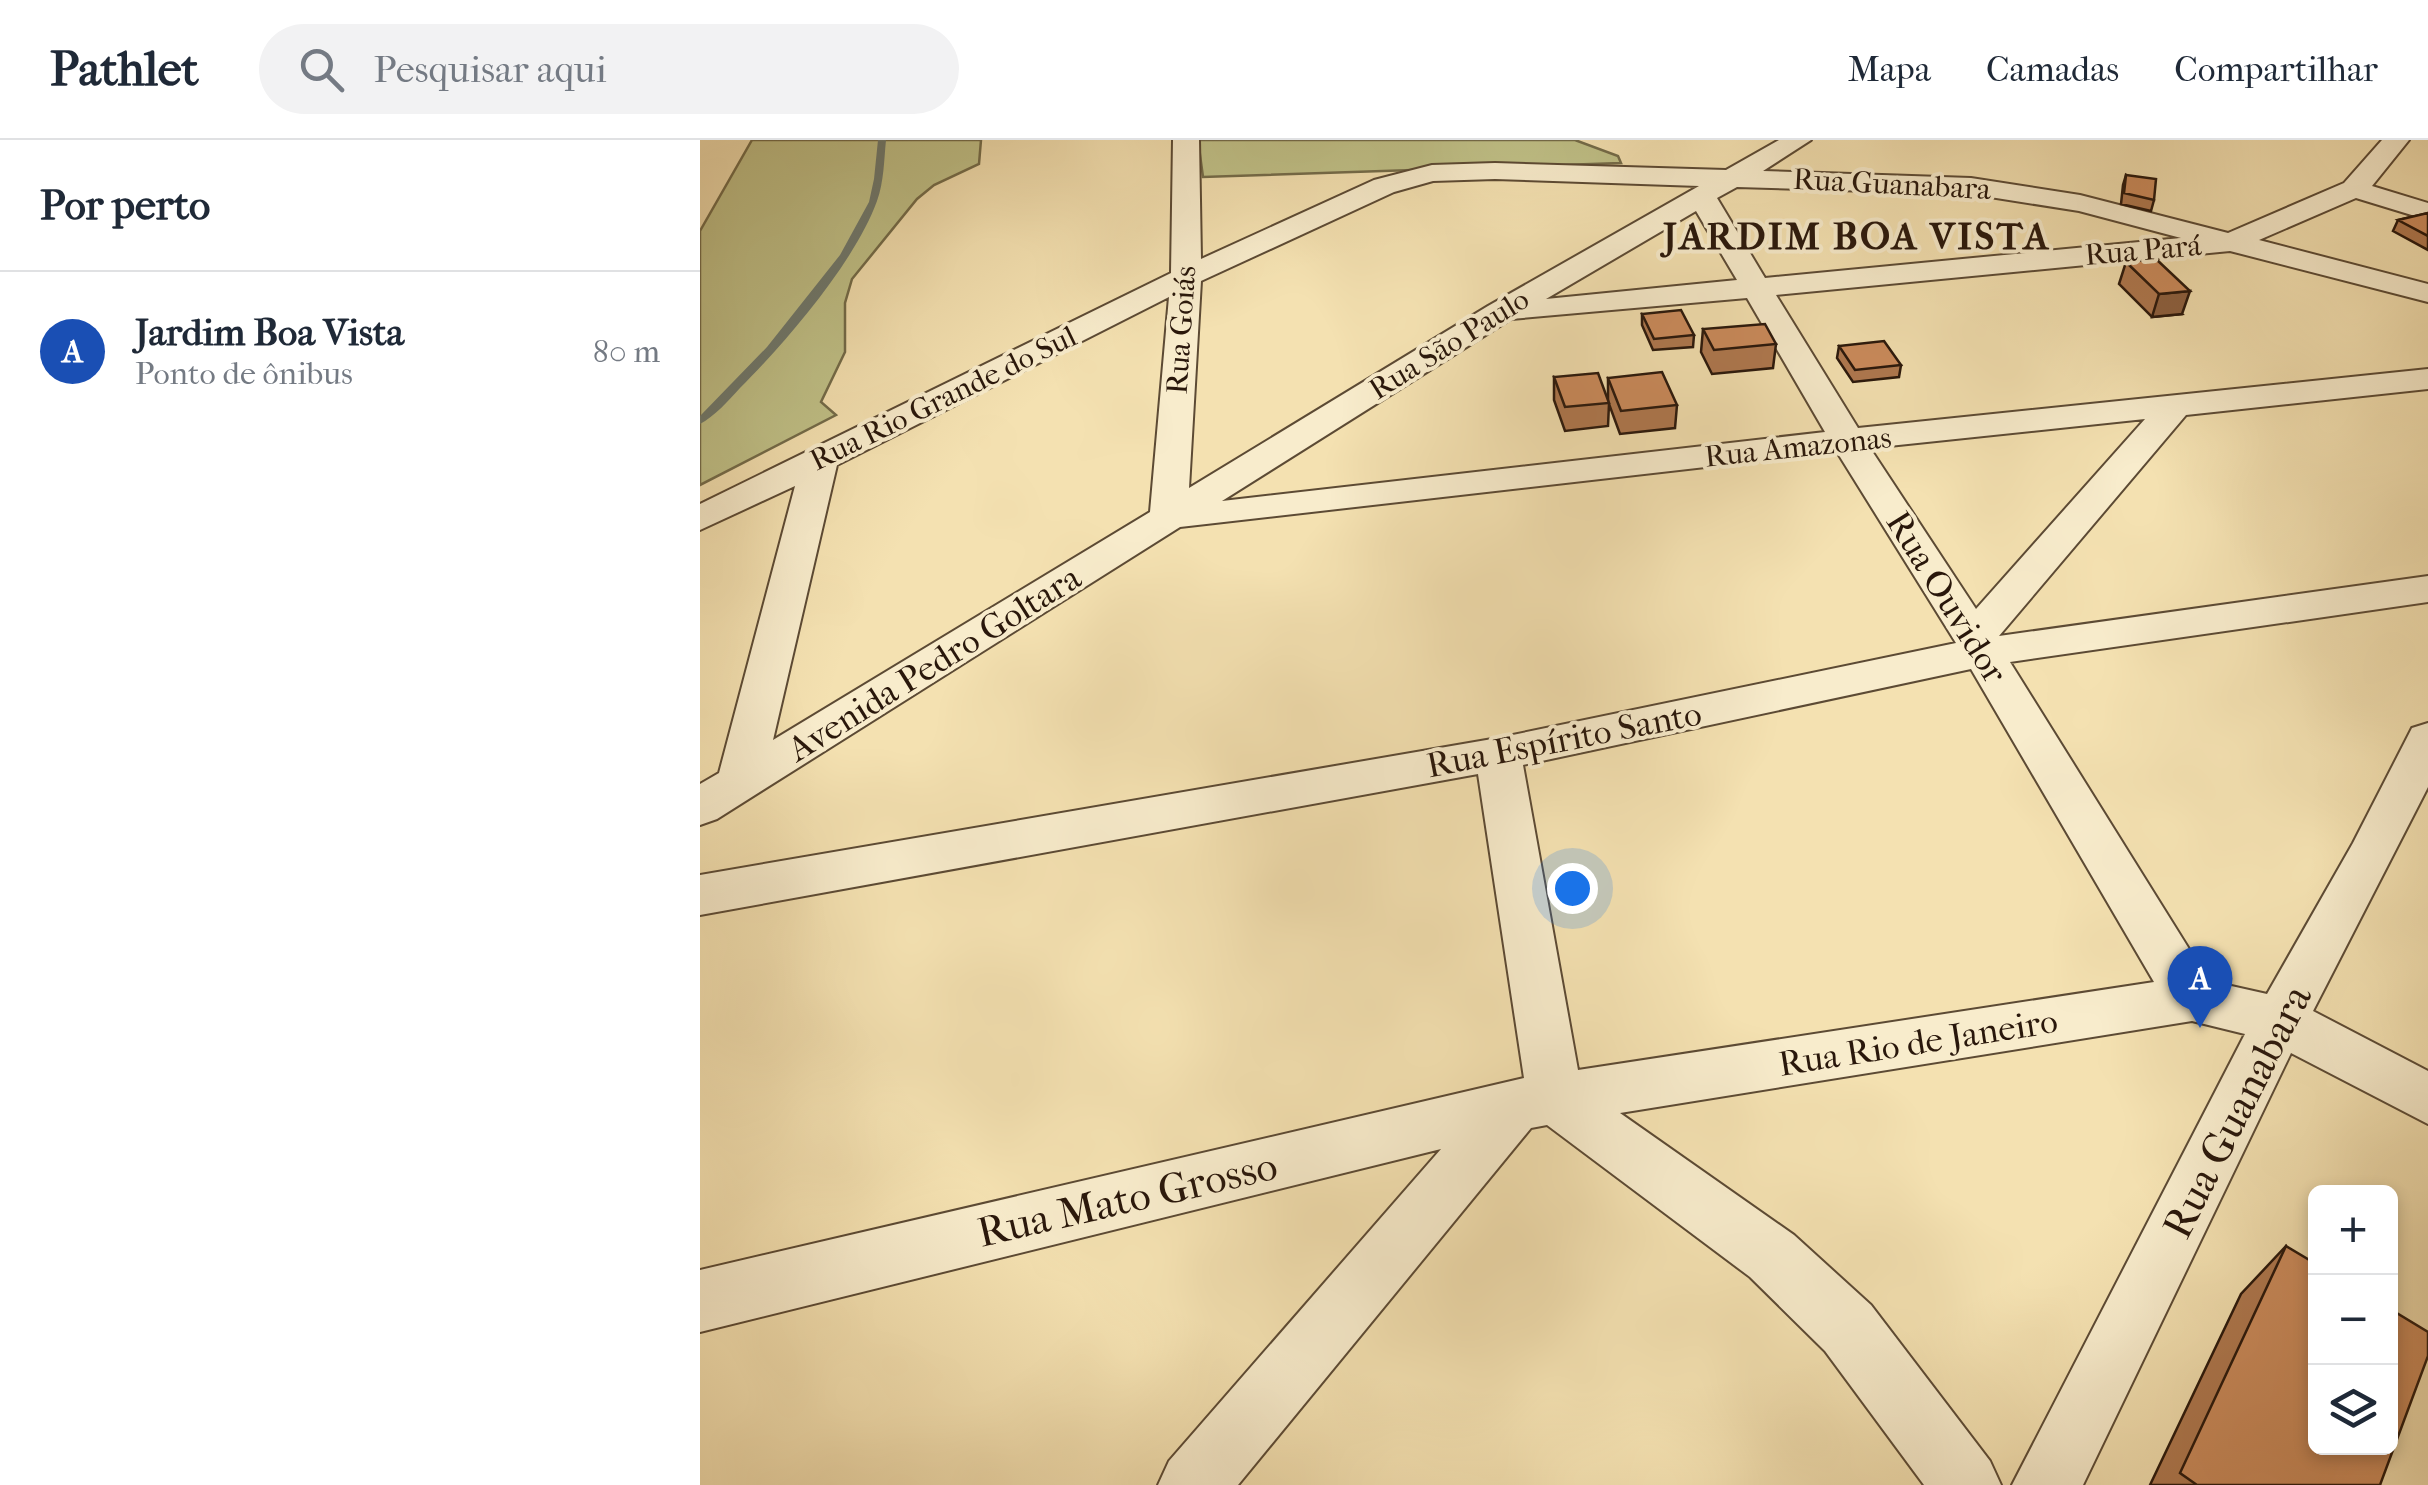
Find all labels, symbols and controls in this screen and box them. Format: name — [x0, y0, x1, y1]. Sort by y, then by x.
search box — [259, 24, 959, 114]
text: Pathlet — [50, 41, 199, 97]
icon: search — [294, 42, 349, 97]
text: Pesquisar aqui — [374, 47, 607, 92]
text: Mapa — [1848, 49, 1931, 90]
text: Camadas — [1986, 49, 2119, 90]
text: Compartilhar — [2174, 49, 2378, 90]
street label: Rua Guanabara — [1792, 162, 1993, 207]
text: Por perto — [40, 181, 210, 230]
district label: JARDIM BOA VISTA — [1660, 214, 2051, 259]
street label: Rua Pará — [2083, 228, 2204, 273]
street label: Rua Goiás — [1160, 265, 1203, 395]
street label: Rua São Paulo — [1363, 282, 1535, 407]
text: Jardim Boa Vista — [135, 310, 404, 355]
street label: Rua Rio Grande do Sul — [804, 319, 1082, 478]
text: A — [62, 333, 83, 370]
text: 80 m — [593, 333, 660, 370]
text: Ponto de ônibus — [135, 355, 353, 392]
street label: Rua Amazonas — [1703, 420, 1893, 475]
street label: Rua Ouvidor — [1878, 504, 2016, 691]
street label: Avenida Pedro Goltara — [779, 556, 1089, 771]
street label: Rua Espírito Santo — [1423, 693, 1705, 786]
your location — [1547, 863, 1598, 914]
pin: A — [2168, 946, 2232, 1028]
street label: Rua Guanabara — [2153, 976, 2322, 1246]
street label: Rua Rio de Janeiro — [1776, 1000, 2060, 1085]
street label: Rua Mato Grosso — [973, 1141, 1282, 1258]
map controls — [2308, 1185, 2398, 1455]
button: + — [2308, 1185, 2398, 1275]
button: − — [2308, 1275, 2398, 1365]
button: layers — [2308, 1365, 2398, 1455]

